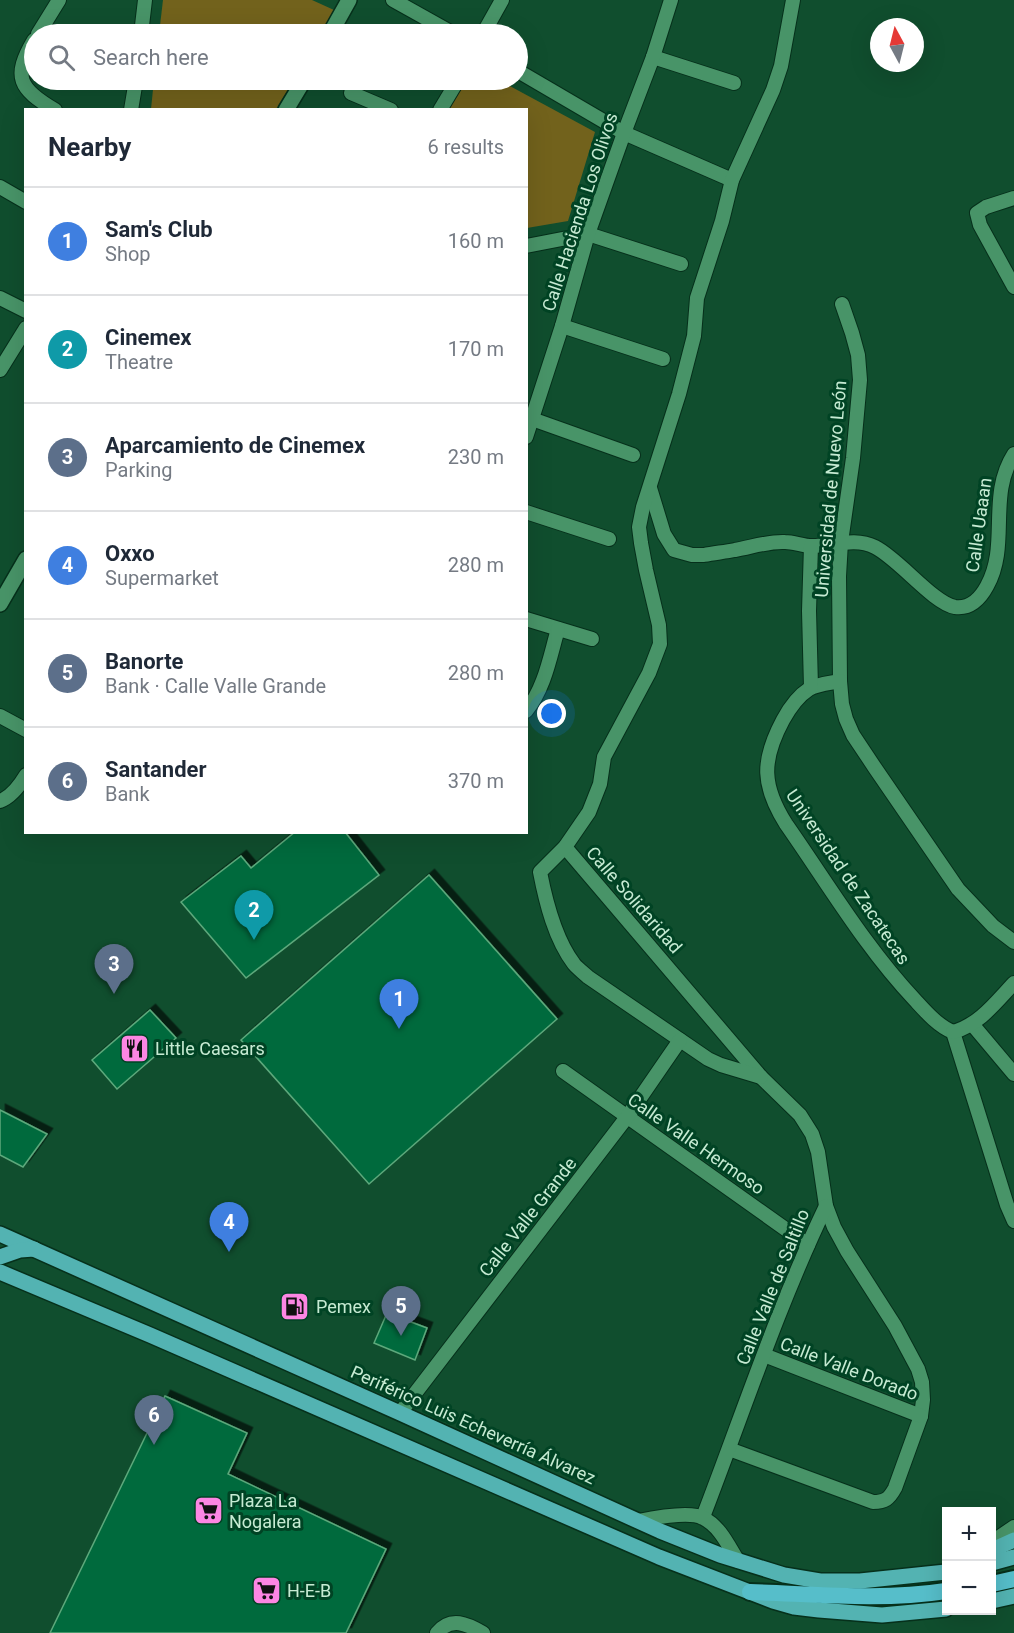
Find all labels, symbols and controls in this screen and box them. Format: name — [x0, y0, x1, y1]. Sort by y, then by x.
north arrow — [870, 18, 924, 72]
search box — [24, 24, 528, 90]
icon: search — [45, 41, 78, 74]
text: Search here — [93, 45, 209, 70]
street label: Calle Hacienda Los Olivos — [537, 110, 622, 314]
text: Nearby — [48, 132, 131, 162]
text: 6 results — [428, 135, 504, 159]
text: Sam's Club — [105, 217, 213, 242]
text: 1 — [62, 229, 73, 253]
text: 160 m — [448, 229, 504, 253]
text: Shop — [105, 242, 151, 266]
text: Cinemex — [105, 325, 192, 350]
text: 2 — [62, 337, 73, 361]
text: 170 m — [448, 337, 504, 361]
text: Theatre — [105, 350, 173, 374]
street label: Universidad de Nuevo León — [811, 380, 850, 598]
text: Aparcamiento de Cinemex — [105, 433, 365, 458]
text: 3 — [62, 445, 73, 469]
text: 230 m — [448, 445, 504, 469]
text: Parking — [105, 458, 172, 482]
street label: Calle Uaaan — [961, 476, 996, 574]
text: Oxxo — [105, 541, 155, 566]
text: 4 — [62, 553, 73, 577]
text: 280 m — [448, 553, 504, 577]
text: Supermarket — [105, 566, 219, 590]
text: Banorte — [105, 649, 183, 674]
text: 5 — [62, 661, 73, 685]
text: 280 m — [448, 661, 504, 685]
text: Bank · Calle Valle Grande — [105, 674, 326, 698]
your location — [537, 699, 566, 728]
text: Santander — [105, 757, 207, 782]
text: 6 — [62, 769, 73, 793]
text: 370 m — [448, 769, 504, 793]
text: Bank — [105, 782, 150, 806]
street label: Universidad de Zacatecas — [782, 785, 915, 968]
street label: Calle Solidaridad — [582, 842, 686, 957]
pin: 2 — [234, 890, 274, 940]
pin: 3 — [94, 944, 134, 994]
pin: 1 — [380, 980, 418, 1029]
restaurant icon: Little Caesars — [118, 1033, 150, 1065]
place label: Little Caesars — [155, 1038, 265, 1059]
street label: Calle Valle Hermoso — [624, 1089, 769, 1199]
street label: Calle Valle Grande — [475, 1153, 581, 1280]
pin: 4 — [210, 1202, 248, 1252]
street label: Calle Valle de Saltillo — [732, 1206, 813, 1368]
pin: 5 — [382, 1286, 420, 1336]
fuel station icon: Pemex — [279, 1291, 311, 1323]
place label: Pemex — [316, 1296, 371, 1317]
street label: Calle Valle Dorado — [777, 1333, 921, 1404]
street label: Periférico Luis Echeverría Álvarez — [348, 1361, 599, 1488]
pin: 6 — [134, 1396, 174, 1445]
place label: Plaza La Nogalera — [229, 1490, 301, 1532]
supermarket icon: Plaza La Nogalera — [192, 1495, 224, 1527]
map controls — [942, 1507, 996, 1615]
button: + — [942, 1507, 996, 1561]
button: − — [942, 1561, 996, 1615]
supermarket icon: H-E-B — [250, 1575, 282, 1607]
place label: H-E-B — [287, 1580, 331, 1601]

